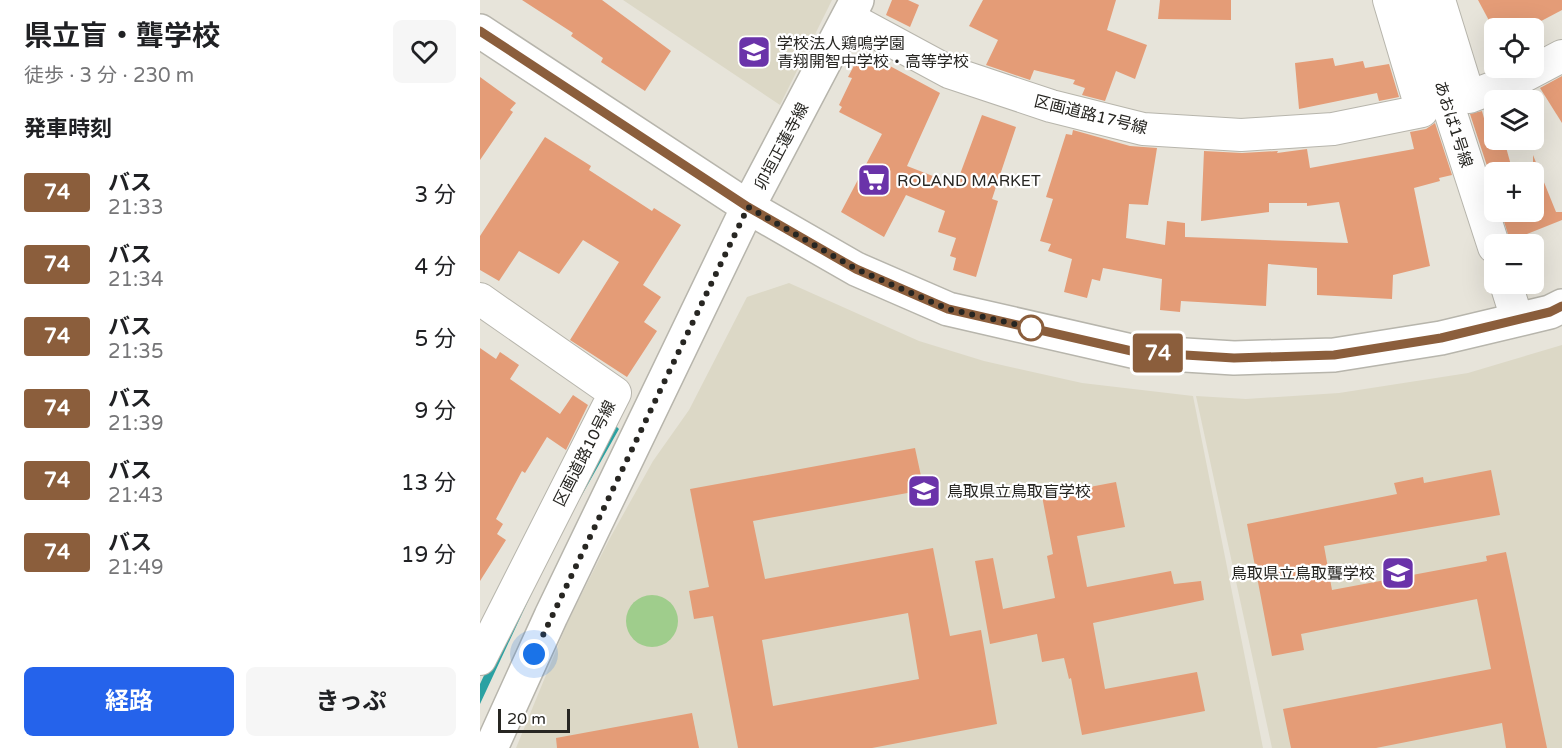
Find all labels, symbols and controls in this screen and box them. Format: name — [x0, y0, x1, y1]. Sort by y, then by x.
map controls — [1484, 18, 1544, 294]
button: locate — [1484, 18, 1544, 78]
text: 県立盲・聾学校 — [24, 19, 220, 53]
button: heart — [393, 20, 456, 83]
school or university icon: 学校法人鶏鳴学園 青翔開智中学校・高等学校 — [736, 34, 772, 70]
place label: 学校法人鶏鳴学園 青翔開智中学校・高等学校 — [777, 34, 969, 72]
text: 徒歩 · 3 分 · 230 m — [24, 64, 194, 88]
street label: あおば1号線 — [1430, 78, 1476, 170]
button: layers — [1484, 90, 1544, 150]
street label: 区画道路17号線 — [1032, 91, 1150, 139]
street label: 卯垣正蓮寺線 — [751, 99, 813, 194]
text: 発車時刻 — [24, 116, 112, 142]
supermarket icon: ROLAND MARKET — [856, 162, 892, 198]
button: + — [1484, 162, 1544, 222]
text: バス — [108, 170, 152, 196]
place label: ROLAND MARKET — [897, 171, 1041, 191]
text: 74 — [44, 180, 70, 205]
text: 3 分 — [414, 182, 456, 208]
text: 21:33 — [108, 196, 163, 220]
button: − — [1484, 234, 1544, 294]
text: バス — [108, 242, 152, 268]
text: 74 — [44, 252, 70, 277]
text: 4 分 — [414, 254, 456, 280]
text: 21:34 — [108, 268, 163, 292]
text: バス — [108, 314, 152, 340]
unlabelled marker — [1018, 315, 1044, 341]
text: 74 — [44, 324, 70, 349]
text: 5 分 — [414, 326, 456, 352]
line badge: 74 — [1131, 334, 1185, 372]
text: 21:35 — [108, 340, 163, 364]
text: 74 — [1145, 341, 1171, 366]
text: バス — [108, 386, 152, 412]
text: 74 — [44, 396, 70, 421]
street label: 区画道路10号線 — [550, 397, 620, 510]
text: 9 分 — [414, 398, 456, 424]
text: 21:39 — [108, 412, 163, 436]
text: バス — [108, 458, 152, 484]
text: 74 — [44, 468, 70, 493]
text: 13 分 — [401, 470, 456, 496]
school or university icon: 鳥取県立鳥取盲学校 — [906, 473, 942, 509]
place label: 鳥取県立鳥取盲学校 — [947, 482, 1091, 502]
text: 21:43 — [108, 484, 163, 508]
text: バス — [108, 530, 152, 556]
text: 74 — [44, 540, 70, 565]
text: 19 分 — [401, 542, 456, 568]
school or university icon: 鳥取県立鳥取聾学校 — [1380, 555, 1416, 591]
text: 21:49 — [108, 556, 163, 580]
place label: 鳥取県立鳥取聾学校 — [1231, 564, 1375, 584]
your location — [519, 639, 549, 669]
button: 経路 — [24, 667, 234, 736]
button: きっぷ — [246, 667, 456, 736]
scale bar — [498, 706, 570, 734]
text: 20 m — [507, 709, 546, 729]

